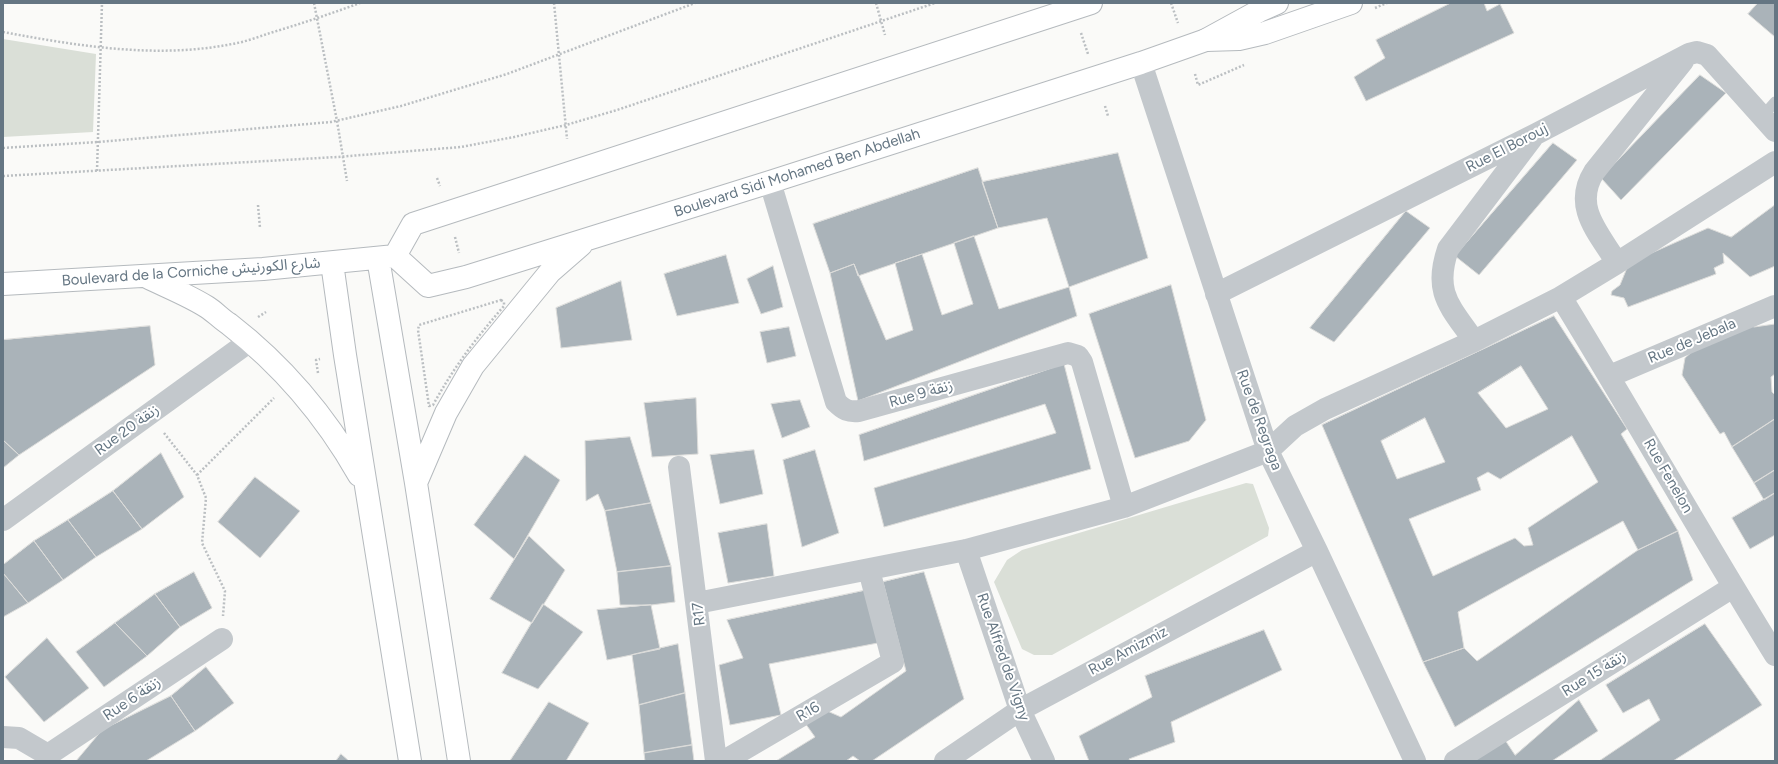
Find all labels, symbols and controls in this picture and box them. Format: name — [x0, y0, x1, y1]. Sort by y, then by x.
street label: Rue El Borouj — [1463, 120, 1551, 176]
street label: Boulevard Sidi Mohamed Ben Abdellah — [672, 125, 922, 221]
street label: Boulevard de la Corniche شارع الكورنيش — [61, 254, 321, 290]
street label: Rue de Jebala — [1645, 314, 1739, 368]
street label: Rue de Regraga — [1232, 367, 1286, 473]
street label: Rue 9 زنقة — [887, 376, 955, 412]
street label: Rue 20 زنقة — [91, 401, 163, 459]
street label: Rue Fenelon — [1639, 436, 1697, 516]
street label: Rue Alfred de Vigny — [973, 591, 1033, 723]
street label: R17 — [689, 601, 709, 627]
street label: Rue Amizmiz — [1085, 623, 1171, 679]
street label: Rue 15 زنقة — [1559, 647, 1629, 701]
street label: Rue 6 زنقة — [100, 673, 164, 725]
street label: R16 — [793, 698, 823, 726]

